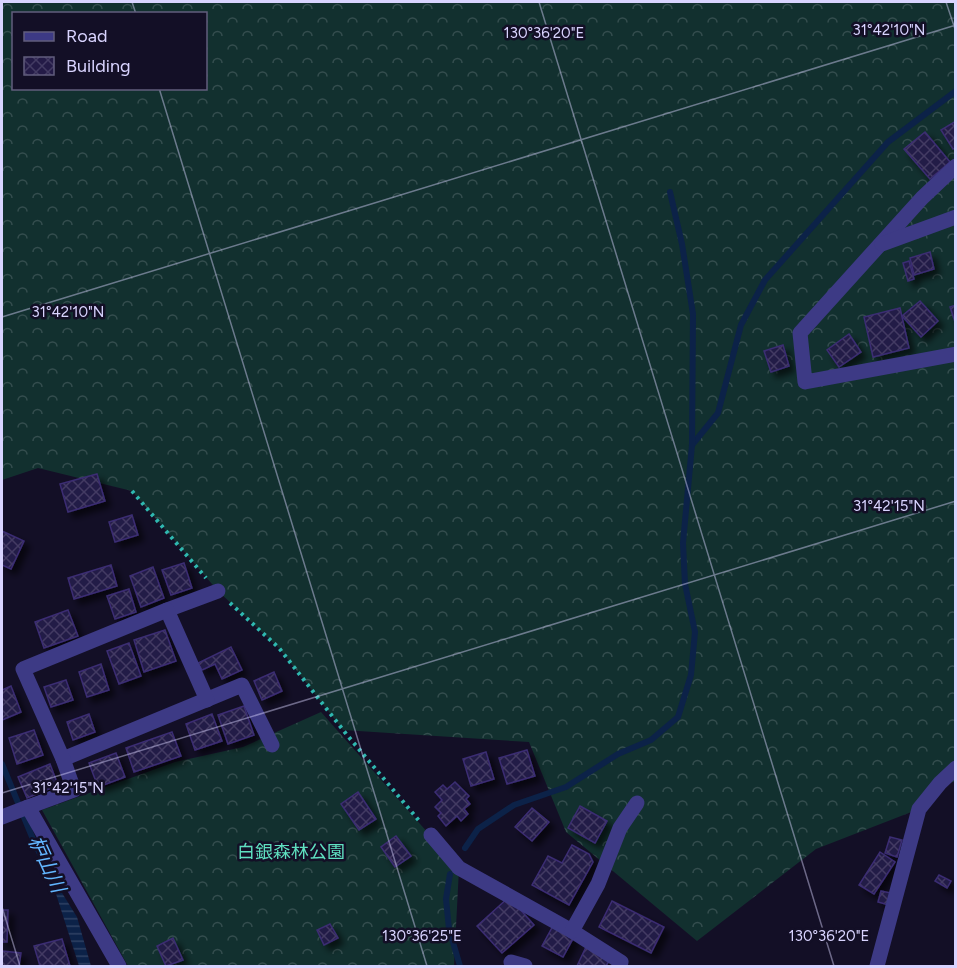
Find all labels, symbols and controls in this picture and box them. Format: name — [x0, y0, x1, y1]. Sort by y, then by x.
legend — [12, 12, 207, 90]
text: 31°42'10"N — [853, 21, 925, 39]
text: 130°36'20"E — [504, 24, 584, 42]
text: Road — [66, 25, 107, 47]
text: Building — [66, 55, 131, 77]
text: 31°42'10"N — [32, 303, 104, 321]
text: 31°42'15"N — [853, 497, 925, 515]
text: 31°42'15"N — [32, 779, 104, 797]
water label: 枦山川 — [23, 832, 71, 898]
park label: 白銀森林公園 — [237, 841, 345, 863]
text: 130°36'25"E — [382, 927, 462, 945]
text: 130°36'20"E — [789, 927, 869, 945]

